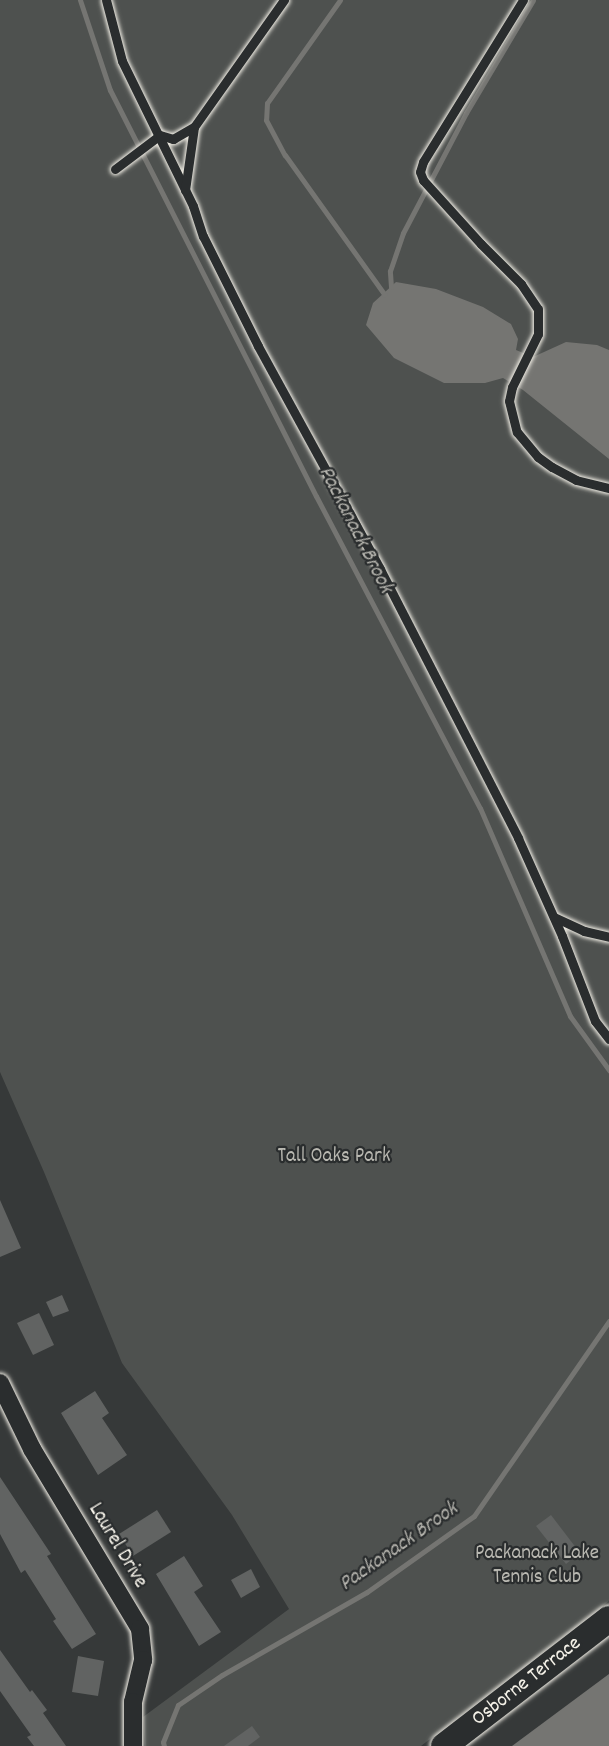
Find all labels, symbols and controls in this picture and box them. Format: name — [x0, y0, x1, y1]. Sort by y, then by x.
water label: Packanack Brook — [312, 462, 398, 598]
park label: Tall Oaks Park — [277, 1144, 391, 1170]
water label: Packanack Brook — [334, 1496, 464, 1598]
street label: Laurel Drive — [82, 1499, 152, 1593]
park label: Packanack Lake Tennis Club — [475, 1541, 599, 1591]
street label: Osborne Terrace — [467, 1632, 587, 1732]

